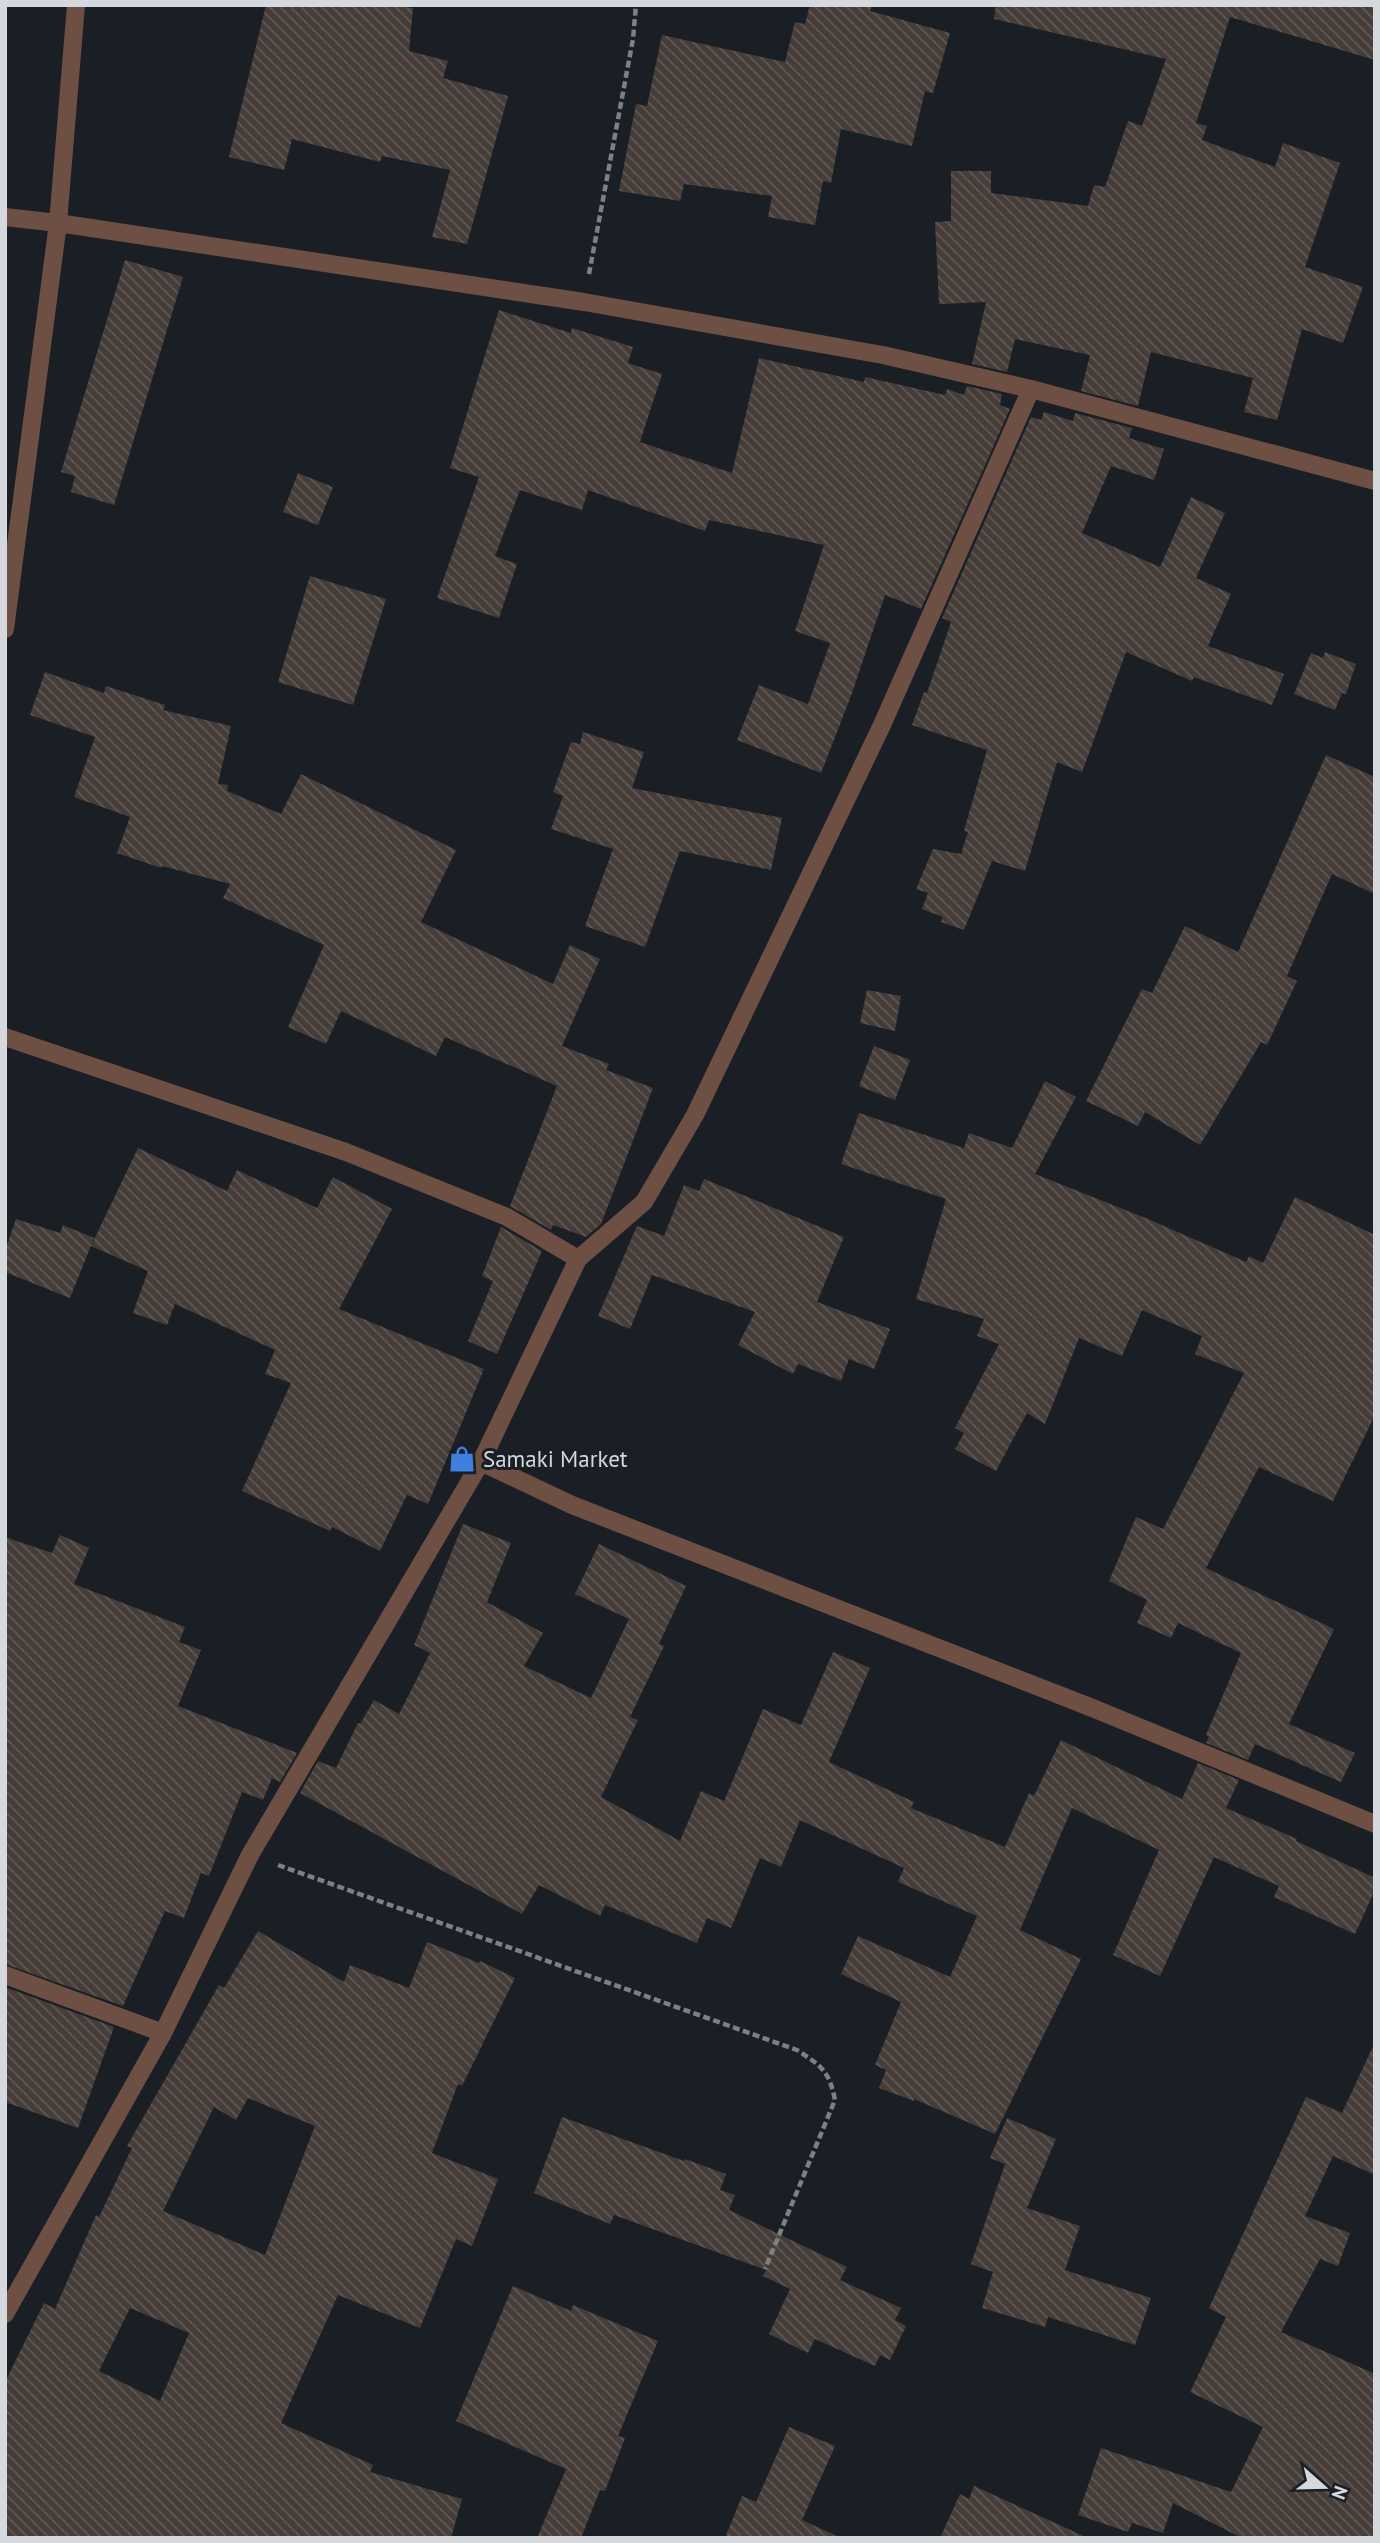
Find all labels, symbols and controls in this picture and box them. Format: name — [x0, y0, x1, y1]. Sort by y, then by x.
shop icon: Samaki Market — [447, 1444, 477, 1474]
place label: Samaki Market — [483, 1444, 628, 1473]
north arrow — [1289, 2452, 1359, 2522]
text: N — [1327, 2483, 1353, 2503]

